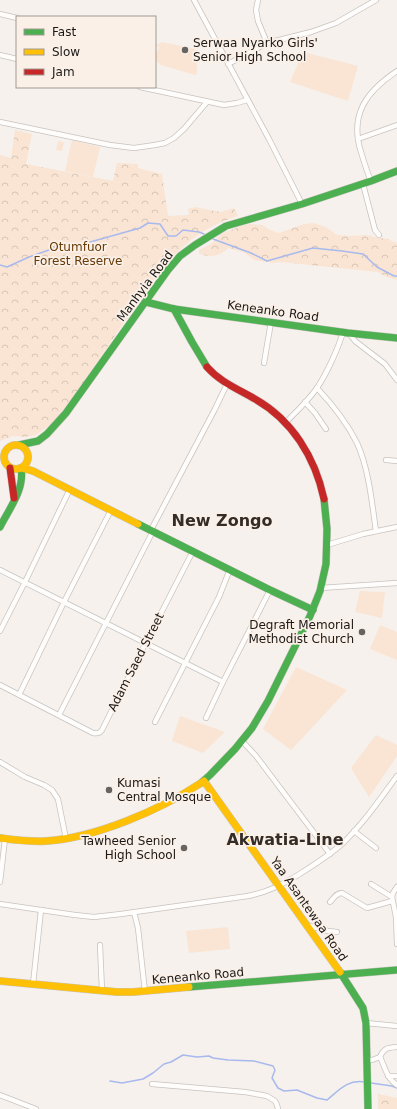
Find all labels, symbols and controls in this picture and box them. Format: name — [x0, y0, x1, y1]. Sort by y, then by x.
legend — [16, 16, 156, 88]
text: Fast — [52, 25, 76, 39]
place label: Serwaa Nyarko Girls' Senior High School — [193, 36, 318, 64]
text: Slow — [52, 45, 80, 59]
marker: Serwaa Nyarko Girls' Senior High School — [180, 45, 190, 55]
text: Jam — [51, 65, 75, 79]
park label: Otumfuor Forest Reserve — [34, 240, 122, 268]
street label: Manhyia Road — [114, 248, 176, 324]
street label: Keneanko Road — [226, 298, 320, 324]
district label: New Zongo — [171, 511, 273, 530]
street label: Adam Saed Street — [105, 610, 167, 714]
place label: Degraft Memorial Methodist Church — [248, 618, 354, 646]
marker: Degraft Memorial Methodist Church — [357, 627, 367, 637]
place label: Kumasi Central Mosque — [117, 776, 211, 804]
marker: Kumasi Central Mosque — [104, 785, 114, 795]
district label: Akwatia-Line — [226, 830, 344, 849]
place label: Tawheed Senior High School — [80, 834, 176, 862]
marker: Tawheed Senior High School — [179, 843, 189, 853]
street label: Yaa Asantewaa Road — [267, 853, 350, 964]
street label: Keneanko Road — [151, 965, 245, 987]

